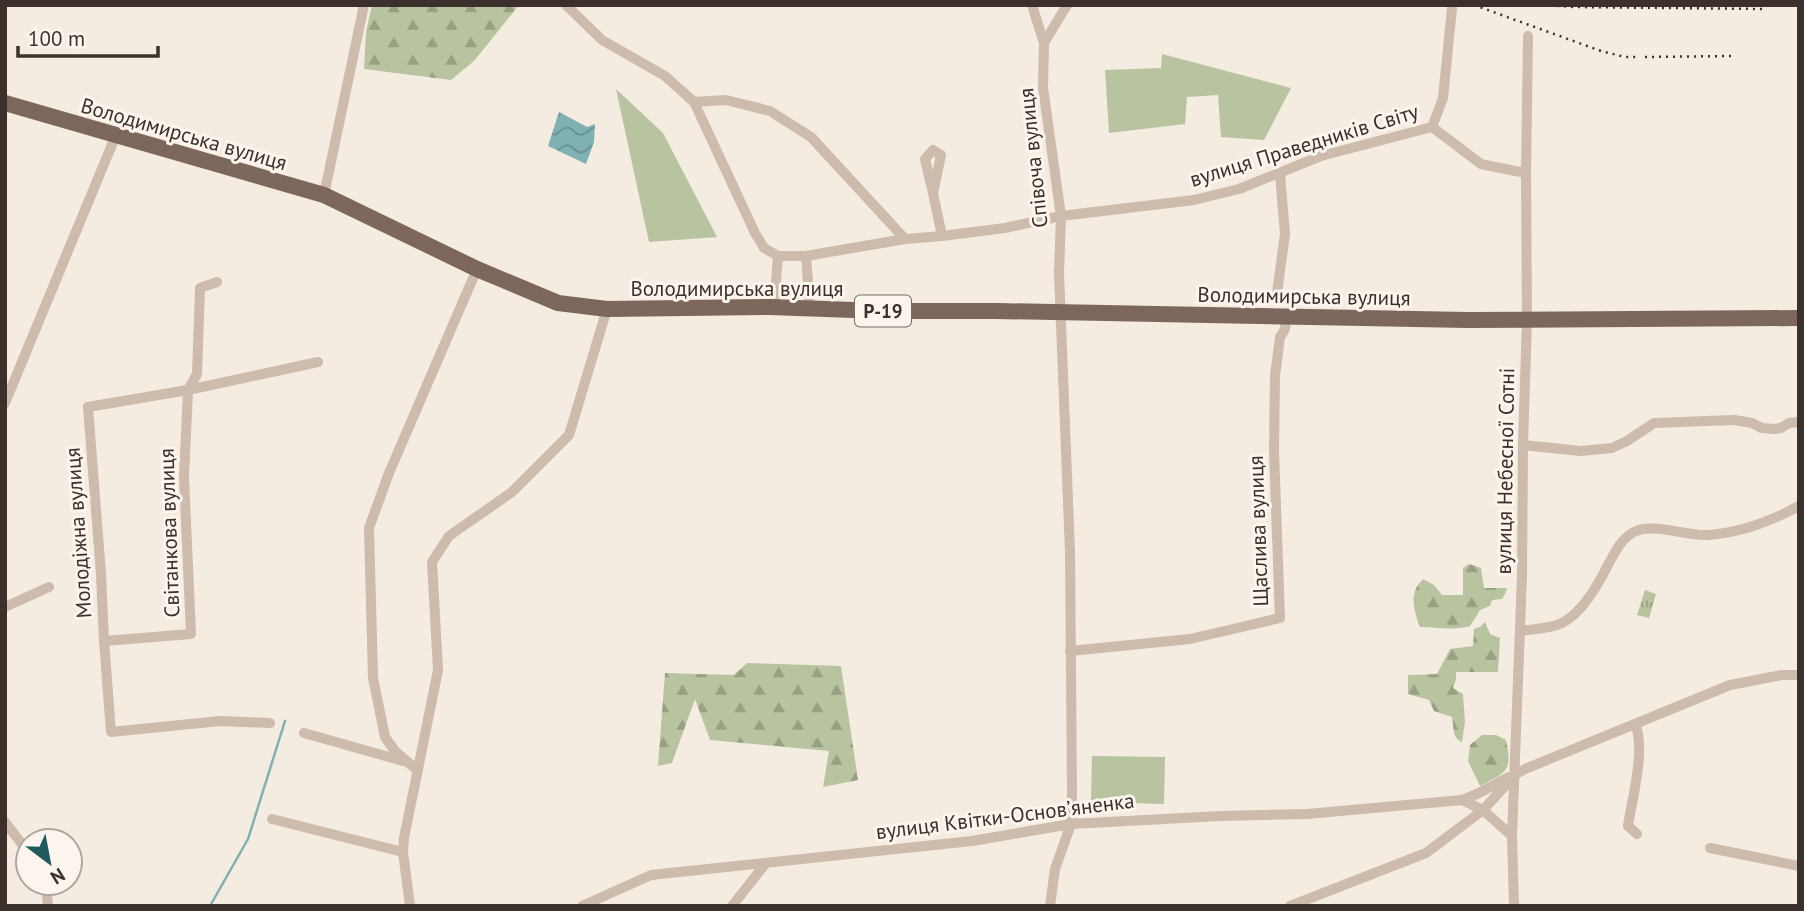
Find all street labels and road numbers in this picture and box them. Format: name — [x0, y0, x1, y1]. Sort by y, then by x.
street label: Співоча вулиця — [1012, 87, 1054, 229]
street label: Володимирська вулиця — [78, 92, 290, 176]
street label: вулиця Праведників Світу — [1186, 97, 1422, 193]
street label: Володимирська вулиця — [630, 275, 844, 302]
street label: Володимирська вулиця — [1197, 281, 1411, 311]
road number: Р-19 — [855, 296, 911, 326]
street label: вулиця Небесної Сотні — [1490, 367, 1520, 575]
street label: Молодіжна вулиця — [59, 447, 97, 619]
street label: Світанкова вулиця — [153, 448, 185, 618]
street label: Щаслива вулиця — [1242, 455, 1274, 607]
street label: вулиця Квітки-Основʼяненка — [874, 787, 1136, 845]

